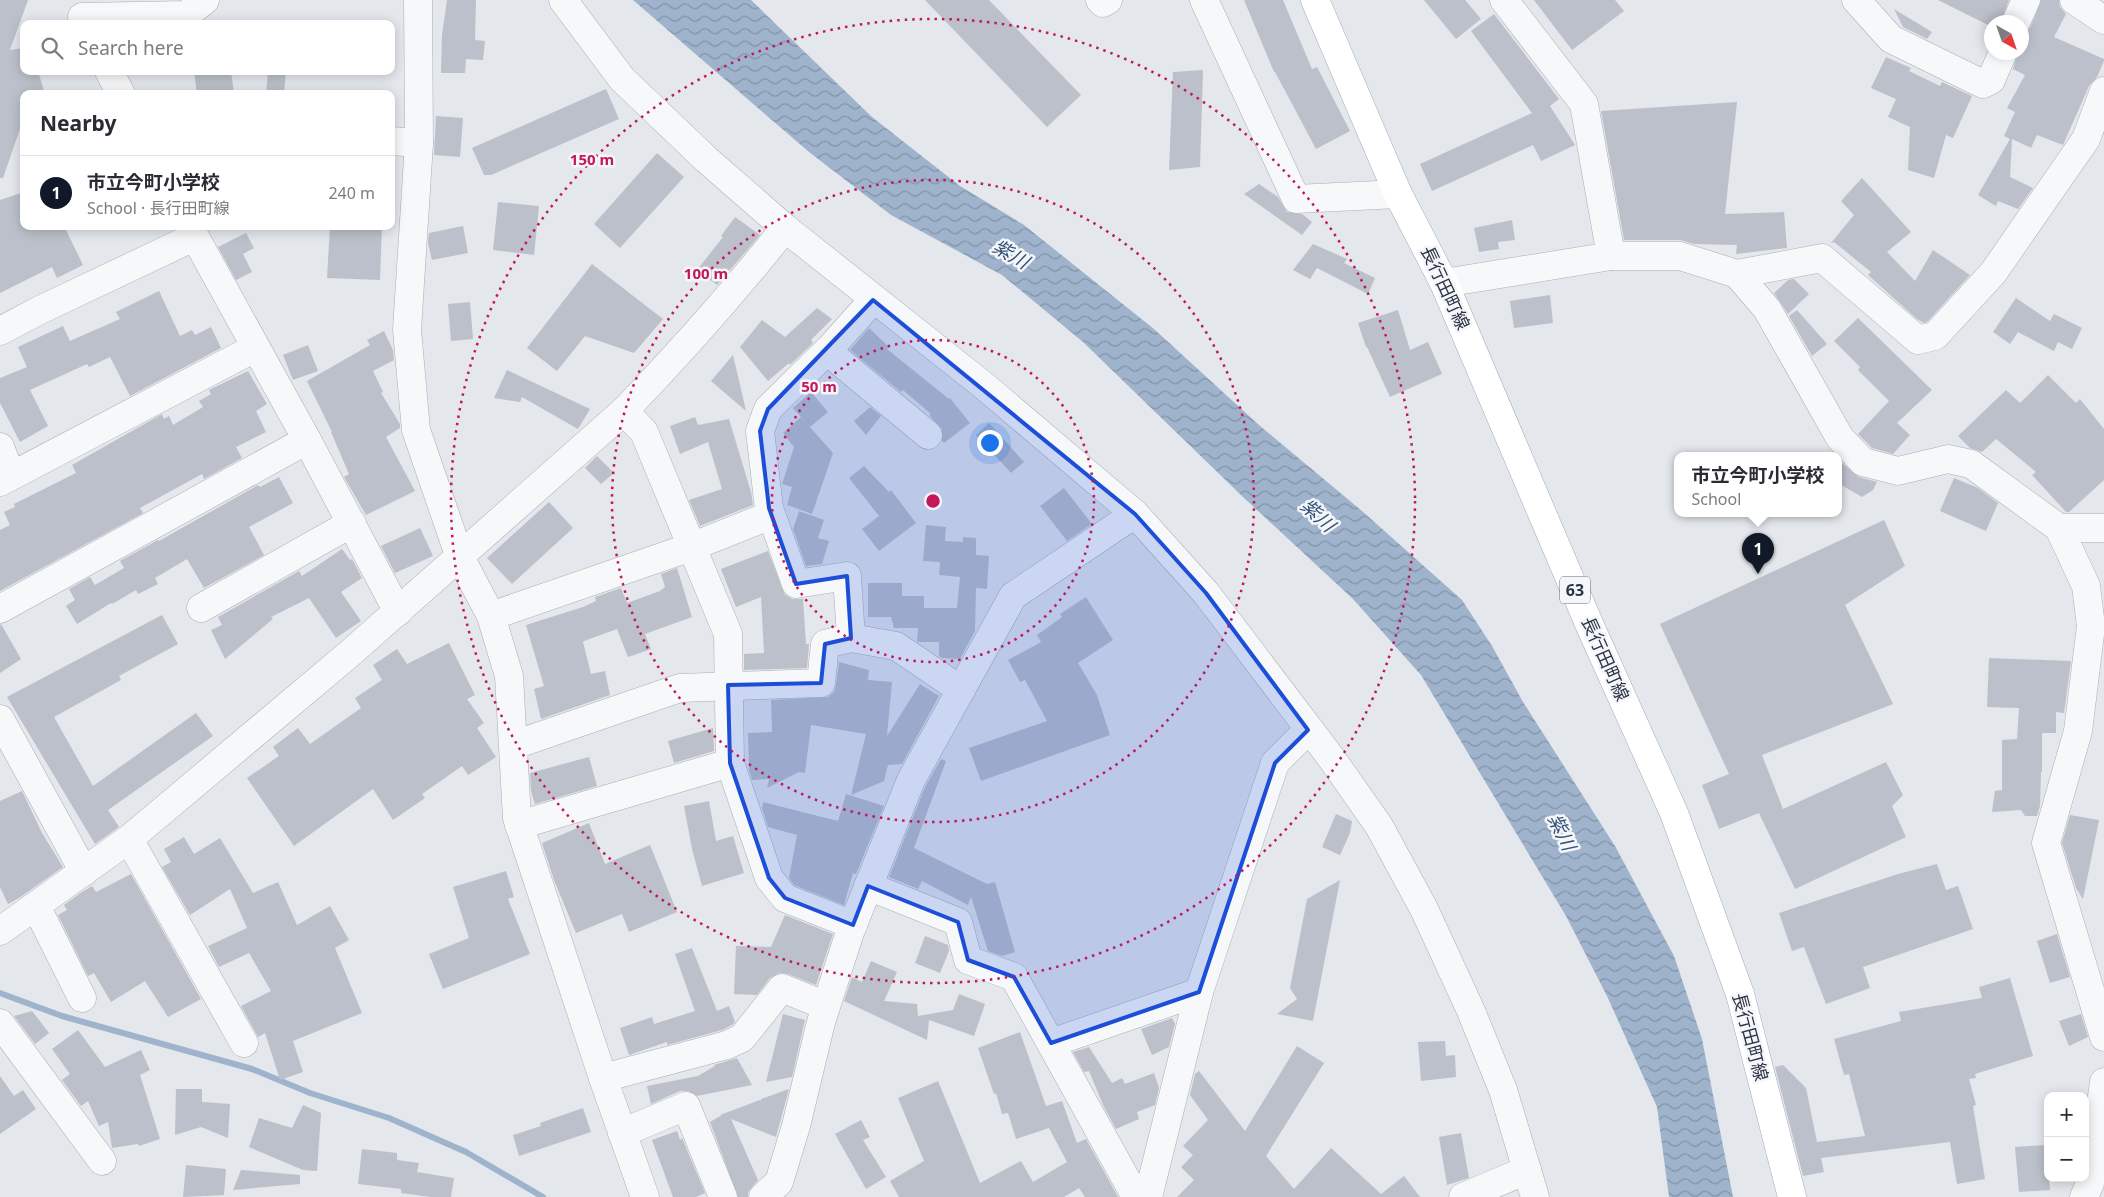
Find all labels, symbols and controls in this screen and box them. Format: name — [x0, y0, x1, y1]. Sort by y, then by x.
north arrow — [1984, 15, 2029, 60]
search box — [20, 20, 395, 75]
icon: search — [38, 34, 66, 62]
text: Search here — [78, 35, 184, 61]
text: Nearby — [40, 109, 116, 137]
text: 150 m — [570, 149, 614, 169]
text: 市立今町小学校 — [87, 169, 220, 195]
text: 1 — [51, 182, 61, 204]
text: 240 m — [328, 182, 375, 204]
text: School · 長行田町線 — [87, 197, 229, 219]
water label: 紫川 — [988, 233, 1036, 276]
street label: 長行田町線 — [1416, 242, 1476, 333]
text: 100 m — [684, 263, 728, 283]
text: 50 m — [801, 376, 837, 396]
your location — [977, 430, 1003, 456]
popup — [1674, 452, 1842, 517]
text: 市立今町小学校 — [1691, 462, 1825, 488]
text: School — [1691, 488, 1741, 510]
centre of rings — [924, 492, 942, 510]
water label: 紫川 — [1295, 493, 1342, 539]
pin: 1 — [1742, 533, 1774, 574]
road number: 63 — [1560, 576, 1590, 604]
street label: 長行田町線 — [1577, 613, 1635, 705]
water label: 紫川 — [1542, 809, 1583, 857]
street label: 長行田町線 — [1728, 990, 1774, 1083]
map controls — [2044, 1092, 2089, 1182]
button: + — [2044, 1092, 2089, 1137]
button: − — [2044, 1137, 2089, 1182]

